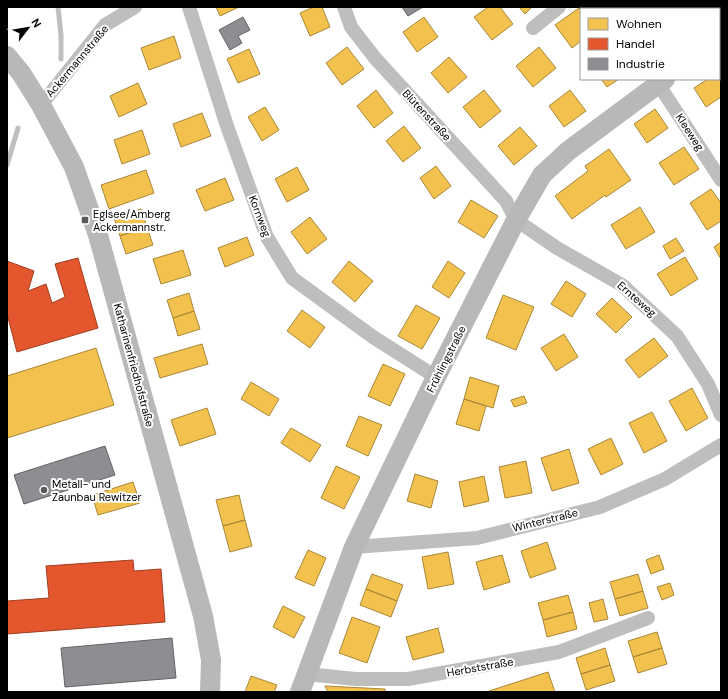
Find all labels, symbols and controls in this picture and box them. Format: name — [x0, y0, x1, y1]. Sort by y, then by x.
north arrow — [8, 8, 48, 48]
legend — [580, 8, 720, 80]
text: N — [29, 16, 45, 30]
text: Wohnen — [616, 16, 662, 32]
street label: Ackermannstraße — [43, 22, 111, 100]
text: Handel — [616, 36, 655, 52]
text: Industrie — [616, 56, 665, 72]
street label: Blütenstraße — [400, 86, 454, 144]
street label: Kleeweg — [673, 111, 707, 153]
street label: Kornweg — [246, 193, 274, 239]
place label: Eglsee/Amberg Ackermannstr. — [93, 207, 170, 234]
marker: Eglsee/Amberg Ackermannstr. — [80, 215, 90, 225]
street label: Ernteweg — [615, 278, 659, 320]
street label: Katharinenfriedhofstraße — [111, 302, 157, 428]
street label: Frühlingstraße — [423, 323, 469, 395]
place label: Metall- und Zaunbau Rewitzer — [52, 477, 142, 504]
marker: Metall- und Zaunbau Rewitzer — [39, 485, 49, 495]
street label: Winterstraße — [511, 505, 579, 535]
street label: Herbststraße — [446, 654, 514, 680]

